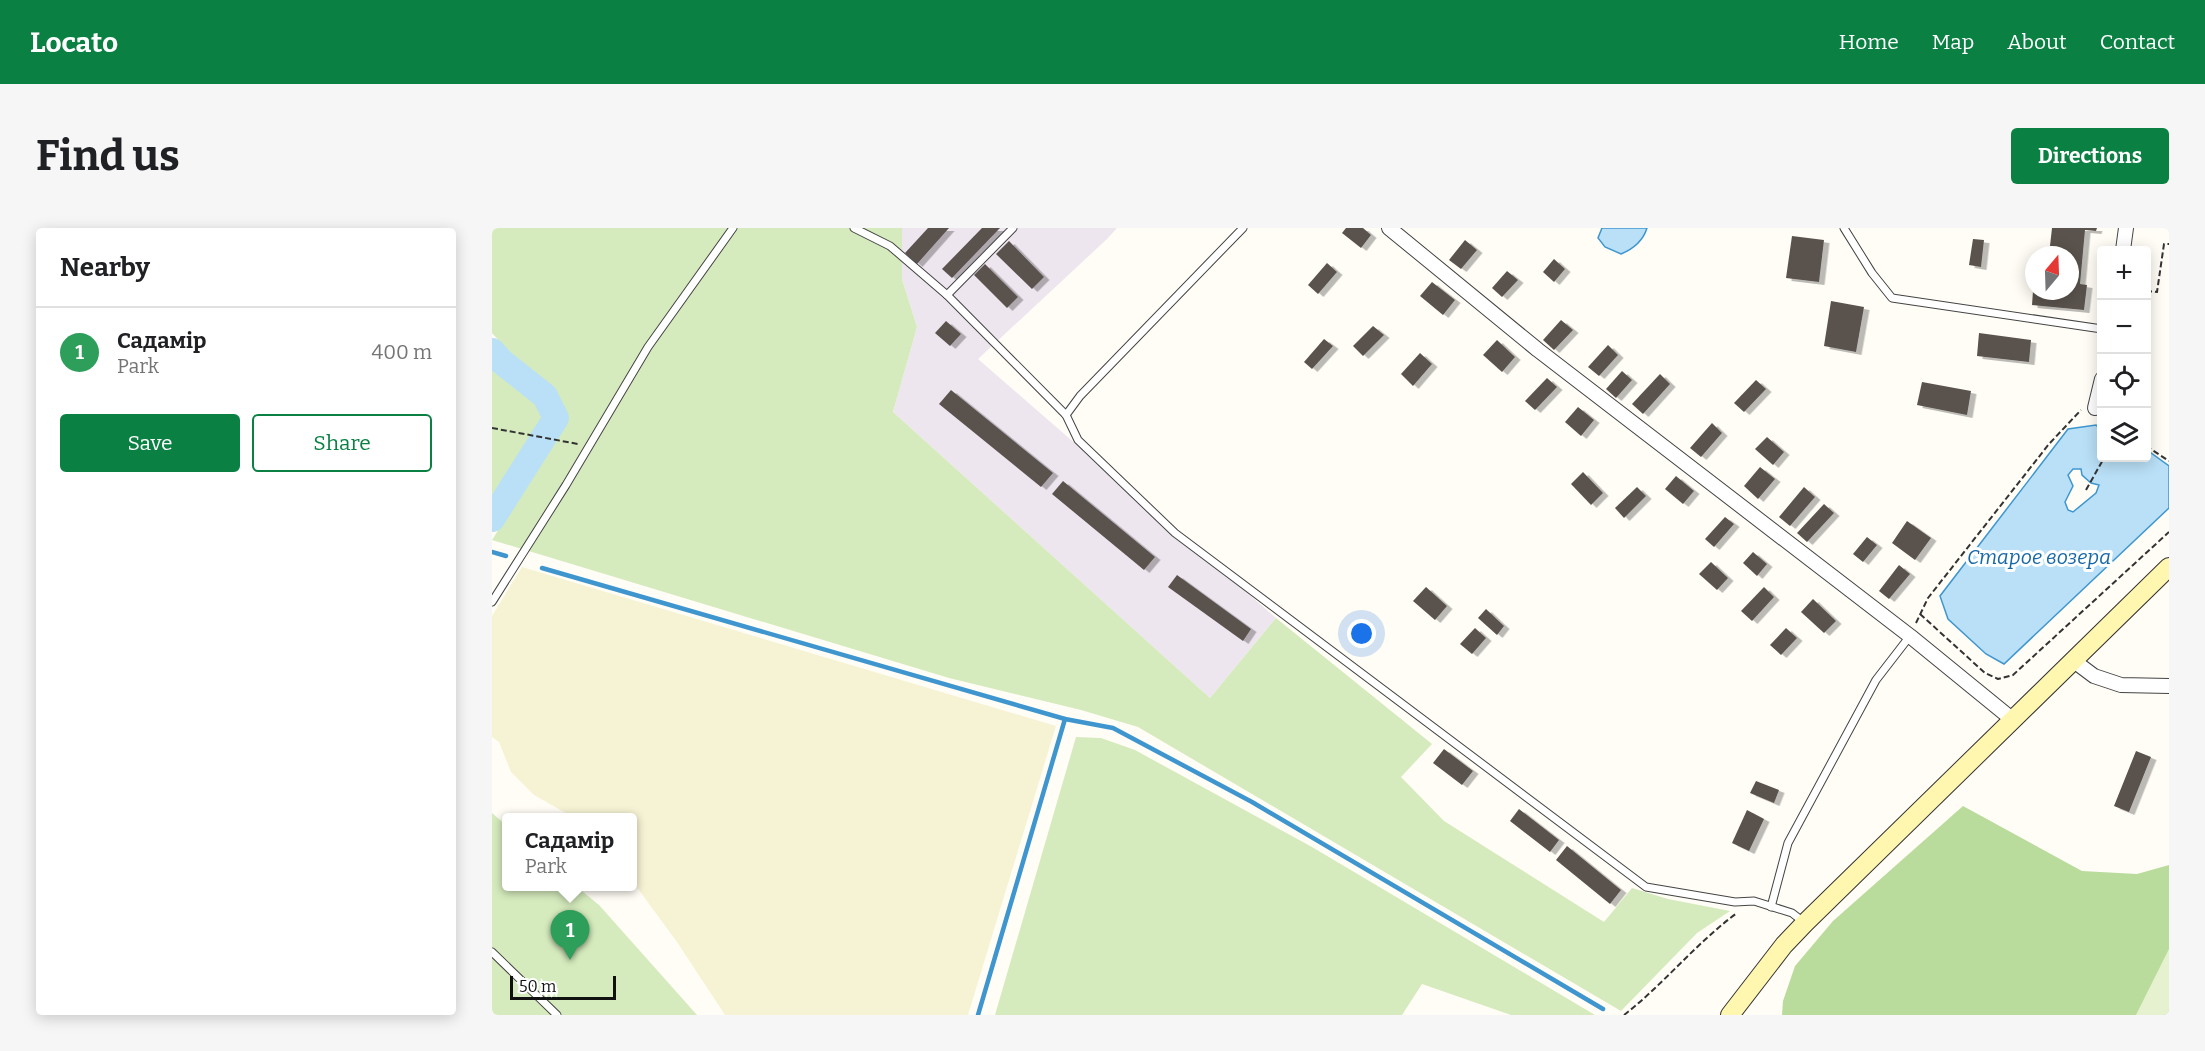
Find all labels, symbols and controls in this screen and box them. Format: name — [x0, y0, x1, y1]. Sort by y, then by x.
text: Locato — [30, 26, 118, 59]
text: Home — [1839, 29, 1899, 55]
text: Map — [1932, 29, 1974, 55]
text: About — [2007, 29, 2067, 55]
text: Contact — [2100, 29, 2175, 55]
button: Directions — [2011, 128, 2169, 184]
text: Find us — [36, 131, 180, 181]
north arrow — [2025, 246, 2079, 300]
map controls — [2097, 246, 2151, 462]
button: + — [2097, 246, 2151, 300]
text: Nearby — [60, 252, 150, 283]
button: − — [2097, 300, 2151, 354]
text: Садамір — [117, 327, 206, 354]
text: 1 — [75, 340, 84, 364]
text: 400 m — [372, 340, 432, 364]
text: Park — [117, 354, 159, 378]
button: locate — [2097, 354, 2151, 408]
button: layers — [2097, 408, 2151, 462]
button: Save — [60, 414, 240, 472]
button: Share — [252, 414, 432, 472]
water label: Старое возера — [1967, 545, 2111, 569]
your location — [1347, 619, 1376, 648]
popup — [502, 813, 637, 891]
text: Садамір — [525, 827, 614, 854]
text: Park — [525, 854, 567, 878]
pin: 1 — [550, 910, 590, 960]
scale bar — [510, 973, 616, 1000]
text: 50 m — [519, 977, 556, 996]

